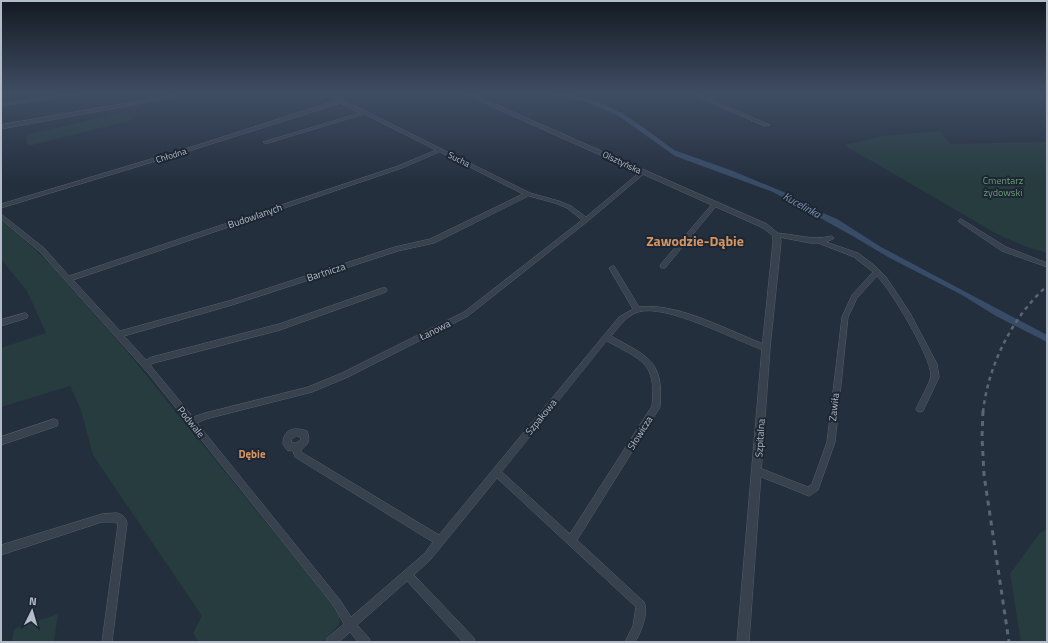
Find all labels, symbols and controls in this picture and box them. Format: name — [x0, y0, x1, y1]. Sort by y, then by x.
street label: Chłodna — [154, 144, 188, 166]
street label: Olsztyńska — [600, 147, 644, 177]
street label: Sucha — [446, 148, 473, 170]
park label: Cmentarz żydowski — [983, 173, 1024, 200]
water label: Kucelinka — [780, 188, 824, 222]
street label: Budowlanych — [226, 200, 284, 232]
district label: Zawodzie-Dąbie — [646, 230, 744, 251]
street label: Bartnicza — [305, 259, 347, 285]
street label: Łanowa — [416, 316, 453, 345]
street label: Zawiła — [825, 392, 843, 422]
street label: Szpakowa — [522, 396, 560, 438]
street label: Podwale — [174, 403, 208, 441]
street label: Słowicza — [624, 413, 656, 453]
street label: Szpitalna — [751, 418, 769, 458]
district label: Dębie — [238, 446, 266, 462]
north arrow — [12, 591, 52, 631]
text: N — [28, 593, 37, 609]

